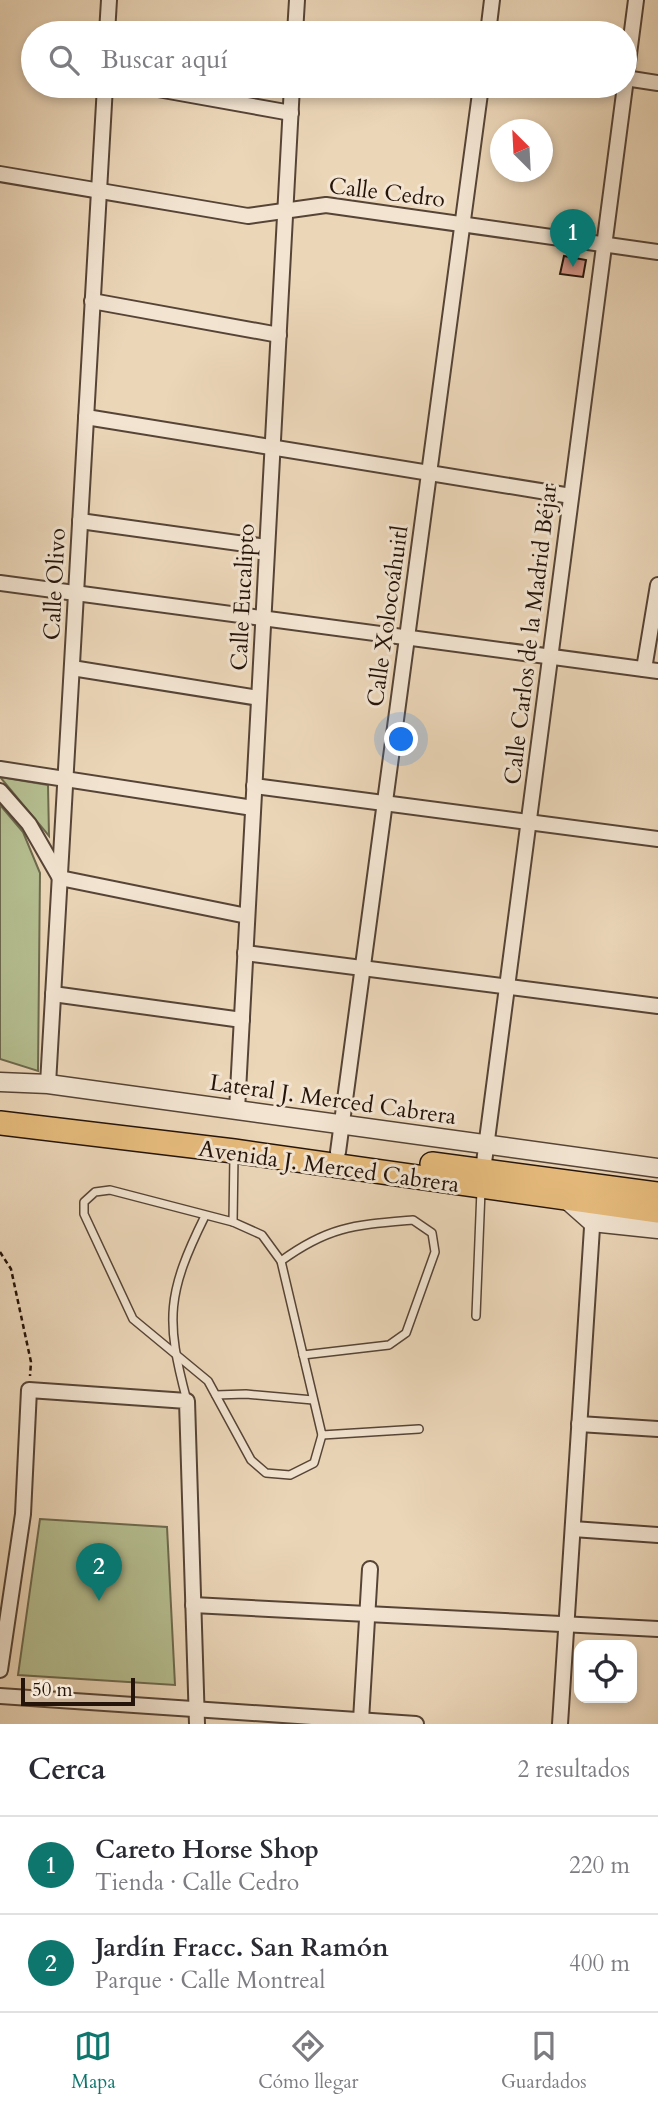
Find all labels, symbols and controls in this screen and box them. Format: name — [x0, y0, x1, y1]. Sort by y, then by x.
search box — [21, 21, 637, 98]
icon: search — [45, 41, 83, 79]
text: Buscar aquí — [101, 42, 228, 77]
north arrow — [490, 119, 553, 182]
street label: Calle Cedro — [327, 170, 447, 215]
pin: 1 — [550, 209, 596, 267]
street label: Calle Carlos de la Madrid Béjar — [497, 481, 564, 786]
street label: Calle Eucalipto — [223, 523, 262, 671]
street label: Calle Xolocoáhuitl — [359, 523, 416, 709]
street label: Calle Olivo — [36, 527, 73, 641]
your location — [384, 722, 418, 756]
street label: Lateral J. Merced Cabrera — [208, 1067, 458, 1132]
street label: Avenida J. Merced Cabrera — [197, 1133, 461, 1200]
pin: 2 — [76, 1543, 122, 1601]
map controls — [574, 1640, 637, 1703]
button: locate — [574, 1640, 637, 1703]
scale bar — [21, 1675, 135, 1707]
text: 50 m — [32, 1677, 73, 1703]
text: Cerca — [28, 1749, 106, 1790]
text: 2 resultados — [517, 1754, 630, 1785]
text: Careto Horse Shop — [95, 1832, 319, 1867]
text: 1 — [45, 1850, 57, 1881]
text: 220 m — [569, 1850, 630, 1881]
text: Tienda · Calle Cedro — [95, 1867, 299, 1898]
text: Jardín Fracc. San Ramón — [95, 1930, 389, 1965]
text: 2 — [45, 1948, 57, 1979]
text: 400 m — [569, 1948, 630, 1979]
text: Parque · Calle Montreal — [95, 1965, 325, 1996]
tab: Mapa — [71, 2027, 116, 2095]
tab: Cómo llegar — [258, 2027, 359, 2095]
tab: Guardados — [501, 2027, 587, 2095]

